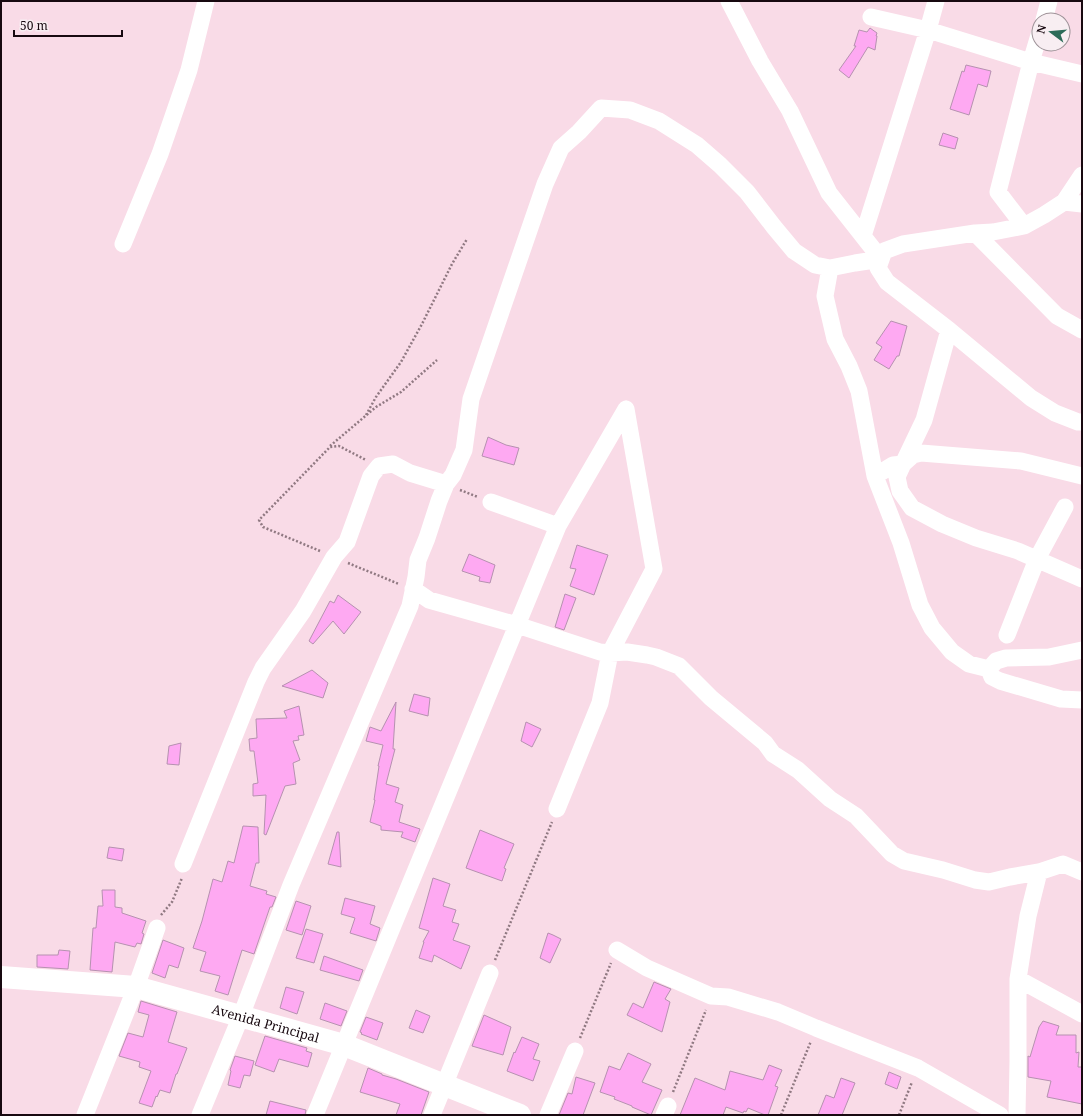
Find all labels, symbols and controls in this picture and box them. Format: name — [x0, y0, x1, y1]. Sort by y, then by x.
scale bar — [14, 12, 122, 38]
north arrow — [1031, 12, 1071, 52]
text: 50 m — [20, 17, 48, 34]
text: N — [1033, 23, 1049, 35]
street label: Avenida Principal — [210, 1000, 321, 1047]

